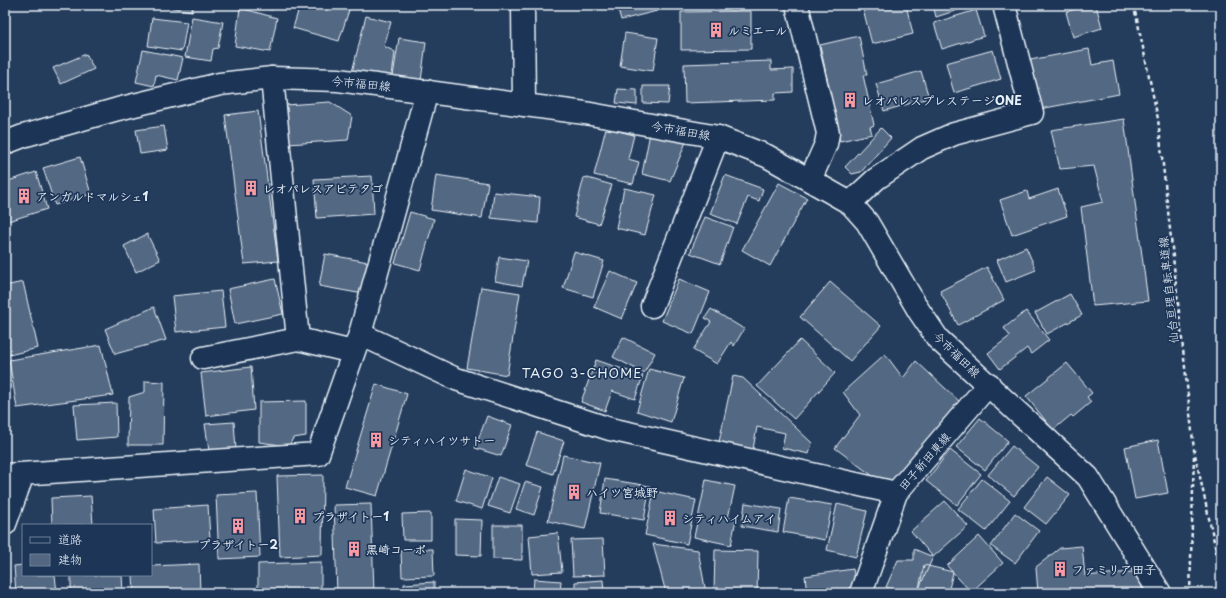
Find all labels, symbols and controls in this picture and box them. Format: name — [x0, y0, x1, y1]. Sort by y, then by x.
building icon: ルミエール — [707, 21, 725, 39]
place label: ルミエール — [728, 21, 787, 39]
street label: 今市福田線 — [330, 71, 392, 95]
building icon: レオパレスプレステージONE — [841, 91, 859, 109]
place label: レオパレスプレステージONE — [862, 91, 1022, 109]
street label: 今市福田線 — [650, 116, 712, 144]
building icon: レオパレスアビテタゴ — [242, 179, 260, 197]
place label: レオパレスアビテタゴ — [263, 179, 383, 197]
building icon: アンガルドマルシェ1 — [15, 187, 33, 205]
place label: アンガルドマルシェ1 — [36, 187, 149, 205]
street label: 仙台亘理自転車道線 — [1153, 235, 1183, 345]
street label: 今市福田線 — [929, 327, 985, 381]
district label: TAGO 3-CHOME — [522, 363, 642, 382]
street label: 田子新田東線 — [894, 428, 954, 494]
building icon: シティハイツサトー — [367, 431, 385, 449]
place label: シティハイツサトー — [388, 431, 495, 449]
building icon: ハイツ宮城野 — [565, 483, 583, 501]
place label: ハイツ宮城野 — [586, 483, 658, 501]
building icon: プラザイトー1 — [291, 507, 309, 525]
place label: プラザイトー1 — [312, 507, 389, 525]
building icon: シティハイムアイ — [661, 509, 679, 527]
place label: シティハイムアイ — [682, 509, 776, 527]
building icon: プラザイトー2 — [229, 517, 247, 535]
legend — [22, 524, 152, 576]
text: 道路 — [58, 530, 82, 548]
place label: プラザイトー2 — [198, 535, 278, 553]
building icon: 黒崎コーポ — [345, 540, 363, 558]
place label: 黒崎コーポ — [366, 540, 426, 558]
text: 建物 — [58, 550, 82, 568]
building icon: ファミリア田子 — [1051, 560, 1069, 578]
place label: ファミリア田子 — [1072, 560, 1156, 578]

